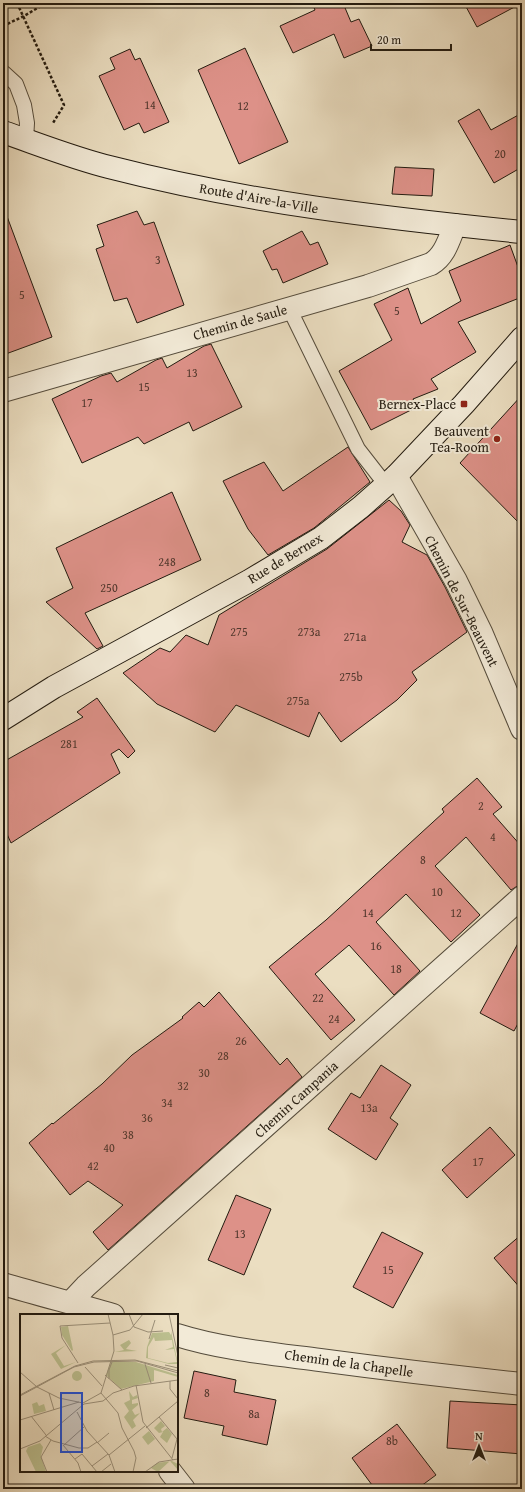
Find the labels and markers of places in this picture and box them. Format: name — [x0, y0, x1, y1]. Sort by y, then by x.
place label: Bernex-Place — [379, 394, 456, 414]
marker: Bernex-Place — [459, 399, 469, 409]
place label: Beauvent Tea-Room — [430, 421, 490, 457]
marker: Beauvent Tea-Room — [492, 434, 502, 444]

